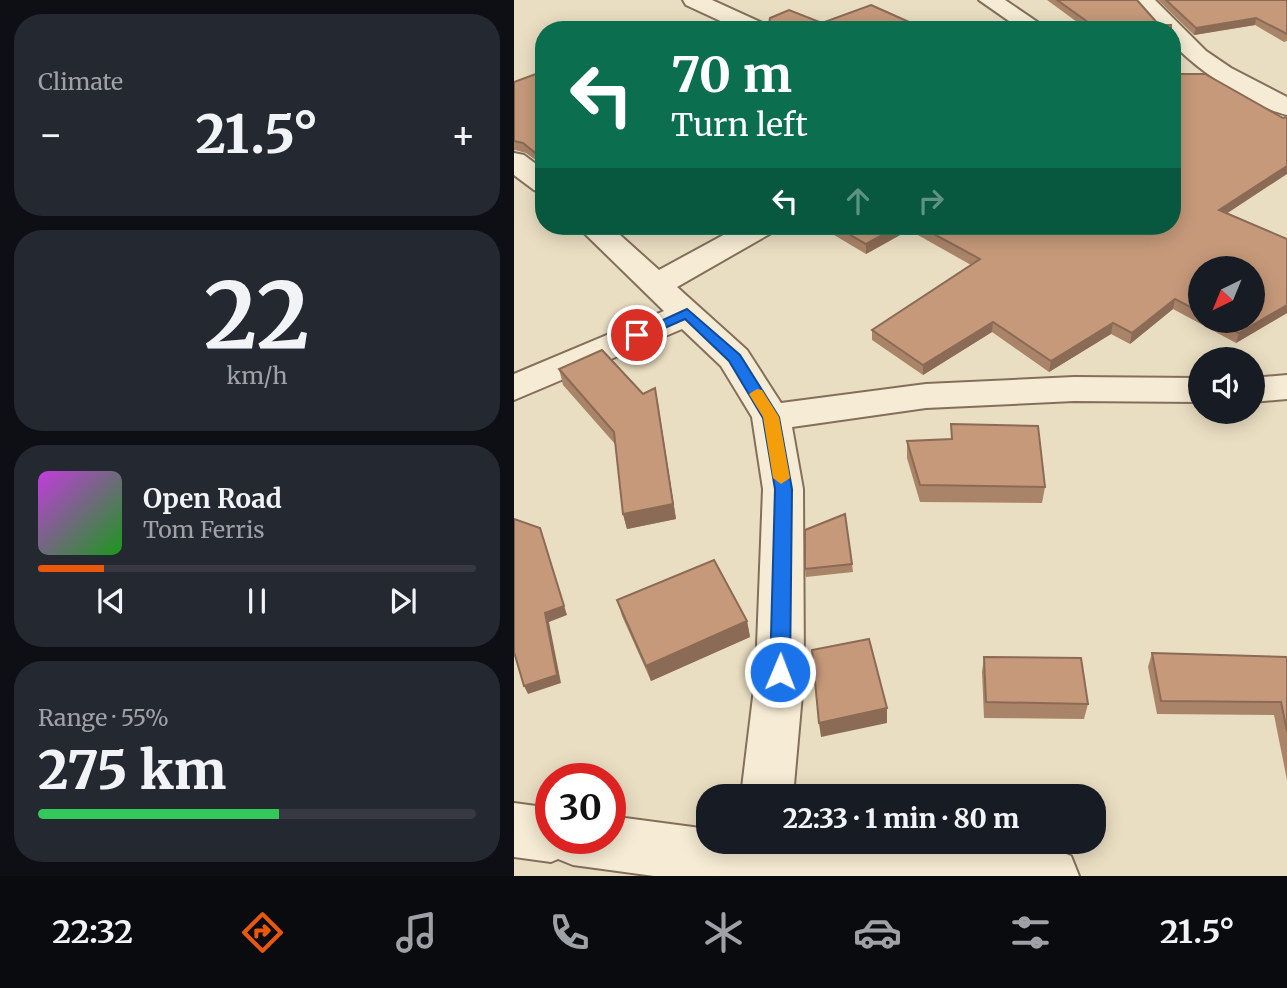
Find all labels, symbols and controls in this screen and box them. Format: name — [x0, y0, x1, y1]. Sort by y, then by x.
text: 70 m — [671, 44, 792, 105]
icon: left — [556, 49, 647, 140]
text: Climate — [38, 67, 123, 96]
text: 21.5° — [196, 102, 318, 167]
text: Turn left — [671, 105, 808, 145]
text: − — [38, 111, 63, 158]
text: + — [451, 111, 476, 158]
icon: left — [766, 182, 804, 220]
icon: ahead — [839, 182, 877, 220]
icon: right — [912, 182, 950, 220]
north arrow — [1188, 256, 1265, 332]
map controls — [1188, 256, 1265, 424]
text: 22 — [204, 258, 310, 373]
pin — [607, 305, 667, 365]
icon: arrive — [618, 316, 656, 354]
button: sound — [1188, 347, 1265, 424]
text: km/h — [227, 361, 287, 390]
text: Open Road — [143, 482, 282, 515]
text: Tom Ferris — [143, 515, 265, 544]
icon: previous — [92, 582, 130, 620]
icon: pause — [238, 582, 276, 620]
icon: next — [384, 582, 422, 620]
position arrow — [743, 635, 817, 709]
text: Range · 55% — [38, 703, 169, 732]
text: 275 km — [38, 738, 226, 803]
speed limit sign: 30 — [535, 763, 626, 854]
text: 22:33 · 1 min · 80 m — [783, 802, 1019, 835]
icon: directions — [238, 908, 287, 957]
icon: music — [392, 908, 441, 957]
icon: phone — [545, 908, 594, 957]
icon: climate — [699, 908, 748, 957]
icon: car — [853, 908, 902, 957]
icon: filters — [1006, 908, 1055, 957]
text: 22:32 — [52, 912, 133, 952]
text: 21.5° — [1160, 912, 1235, 952]

